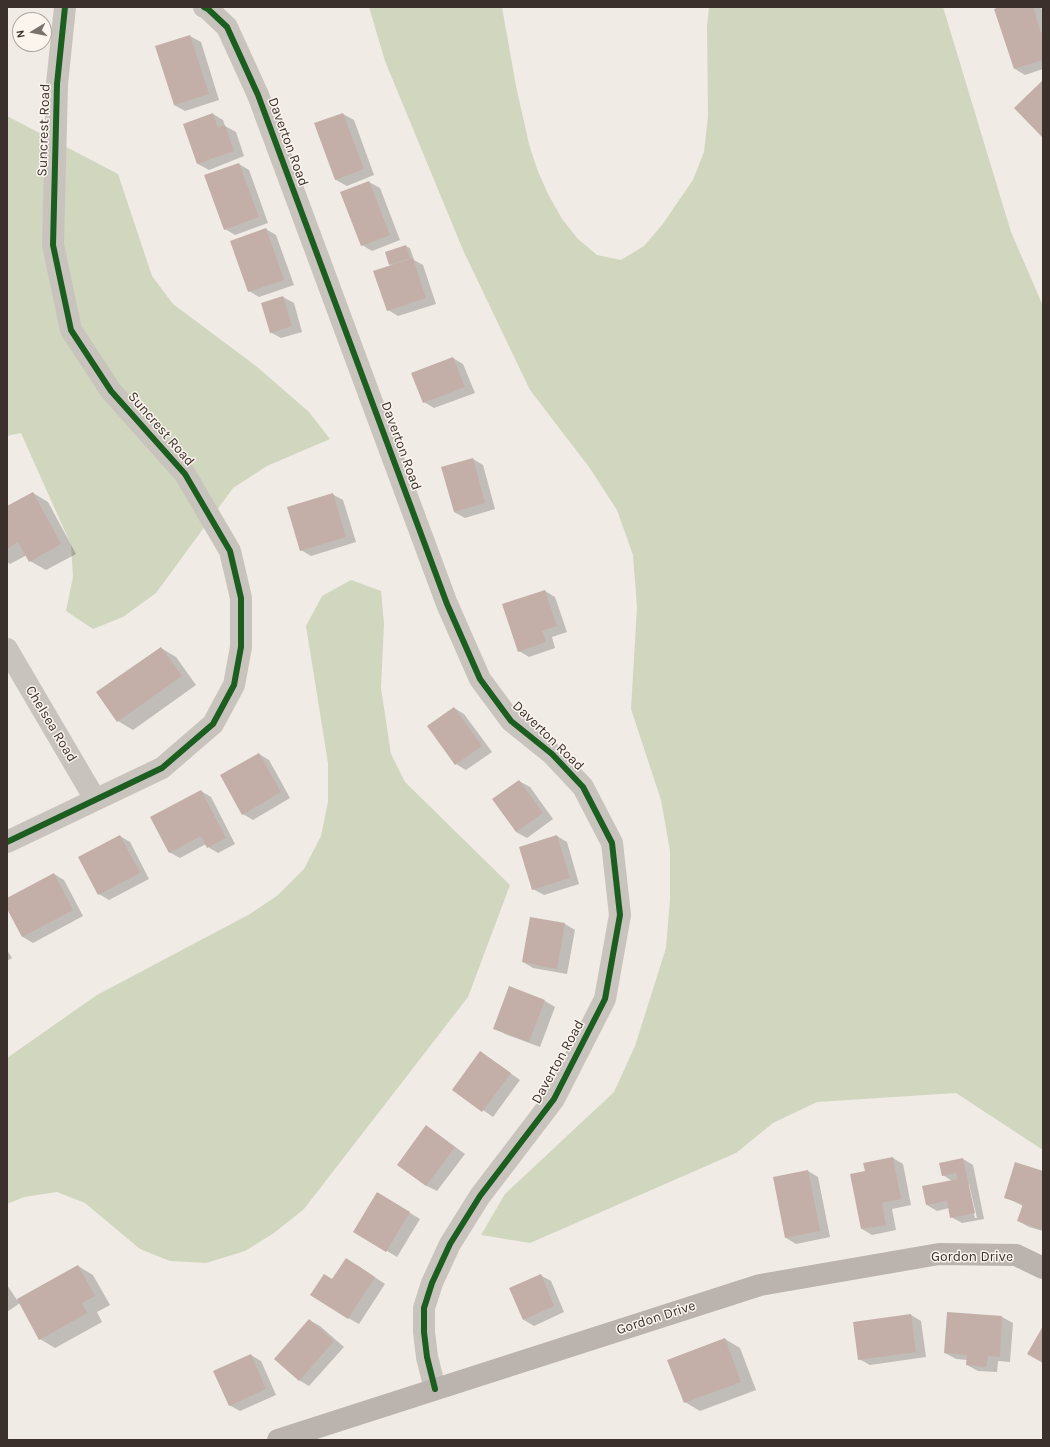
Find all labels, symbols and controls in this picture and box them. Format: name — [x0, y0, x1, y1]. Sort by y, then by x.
north arrow — [12, 12, 52, 52]
text: N — [14, 29, 28, 39]
street label: Suncrest Road — [34, 83, 54, 177]
street label: Daverton Road — [264, 95, 312, 189]
street label: Suncrest Road — [124, 388, 198, 470]
street label: Daverton Road — [377, 399, 425, 493]
street label: Chelsea Road — [22, 683, 80, 765]
street label: Daverton Road — [509, 698, 587, 774]
street label: Daverton Road — [528, 1017, 588, 1107]
street label: Gordon Drive — [931, 1249, 1013, 1265]
street label: Gordon Drive — [614, 1297, 698, 1339]

